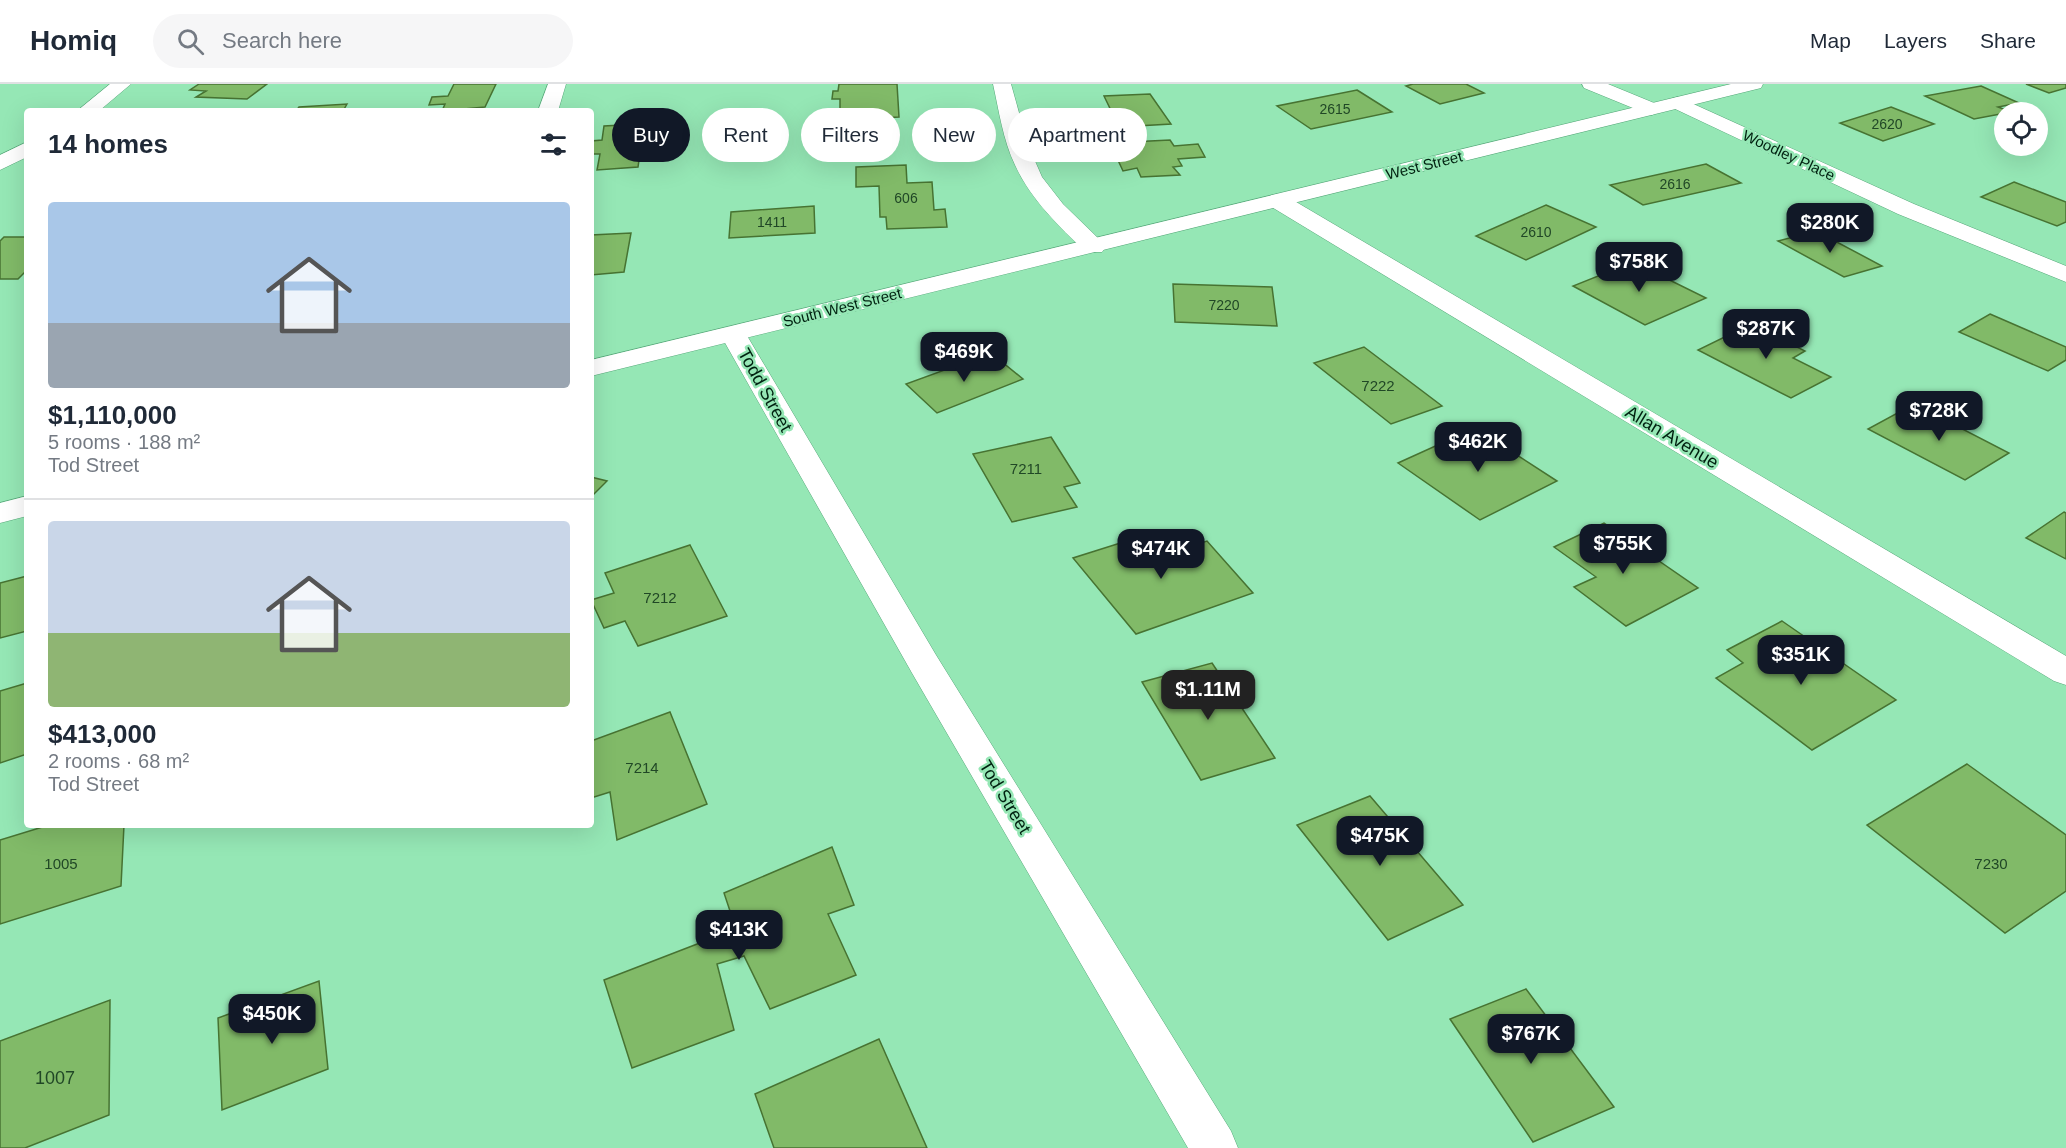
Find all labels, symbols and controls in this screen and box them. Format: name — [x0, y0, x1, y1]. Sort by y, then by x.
search box — [153, 14, 573, 68]
text: Homiq — [30, 25, 117, 56]
icon: search — [174, 25, 207, 58]
text: Search here — [222, 28, 342, 53]
text: Map — [1810, 29, 1851, 52]
text: Layers — [1884, 29, 1947, 52]
text: Share — [1980, 29, 2036, 52]
house number: 2615 — [1319, 101, 1351, 117]
map controls — [1994, 102, 2048, 156]
button: locate — [1994, 102, 2048, 156]
chip: Buy — [612, 108, 690, 162]
chip: Rent — [702, 108, 789, 162]
chip: Filters — [801, 108, 900, 162]
chip: New — [912, 108, 996, 162]
chip: Apartment — [1008, 108, 1147, 162]
house number: 2620 — [1871, 116, 1903, 132]
street label: Woodley Place — [1740, 126, 1838, 184]
icon: filters — [537, 128, 570, 161]
text: 14 homes — [48, 129, 168, 159]
street label: West Street — [1384, 147, 1465, 183]
house number: 2616 — [1659, 176, 1691, 192]
house number: 606 — [894, 190, 918, 206]
pin: $280K — [1788, 203, 1872, 254]
text: $280K — [1801, 211, 1859, 233]
house number: 1411 — [757, 214, 787, 230]
house number: 2610 — [1520, 224, 1552, 240]
icon: home — [255, 241, 363, 349]
pin: $758K — [1597, 242, 1681, 293]
text: $758K — [1610, 250, 1668, 272]
street label: South West Street — [781, 284, 904, 330]
house number: 7220 — [1208, 297, 1240, 313]
pin: $287K — [1724, 309, 1808, 360]
text: $287K — [1737, 317, 1795, 339]
pin: $469K — [922, 332, 1006, 383]
text: $469K — [935, 340, 993, 362]
street label: Todd Street — [734, 345, 796, 435]
house number: 7222 — [1361, 377, 1395, 394]
pin: $728K — [1897, 391, 1981, 442]
text: $728K — [1910, 399, 1968, 421]
text: $1,110,000 — [48, 400, 177, 430]
street label: Allan Avenue — [1622, 401, 1722, 473]
pin: $462K — [1436, 422, 1520, 473]
text: $462K — [1449, 430, 1507, 452]
text: 5 rooms · 188 m² — [48, 431, 200, 453]
text: Tod Street — [48, 454, 139, 476]
house number: 7211 — [1010, 460, 1042, 477]
pin: $755K — [1581, 524, 1665, 575]
pin: $474K — [1119, 529, 1203, 580]
text: $755K — [1594, 532, 1652, 554]
text: $474K — [1132, 537, 1190, 559]
icon: home — [255, 560, 363, 668]
house number: 7212 — [643, 589, 677, 606]
pin: $351K — [1759, 635, 1843, 686]
text: $351K — [1772, 643, 1830, 665]
pin: $1.11M — [1159, 670, 1257, 721]
text: $1.11M — [1175, 678, 1241, 700]
text: $413,000 — [48, 719, 156, 749]
text: 2 rooms · 68 m² — [48, 750, 189, 772]
street label: Tod Street — [975, 757, 1035, 837]
house number: 7214 — [625, 759, 659, 776]
text: Tod Street — [48, 773, 139, 795]
pin: $475K — [1338, 816, 1422, 867]
text: $475K — [1351, 824, 1409, 846]
house number: 1005 — [44, 855, 78, 872]
house number: 7230 — [1974, 855, 2008, 872]
pin: $413K — [697, 910, 781, 961]
text: $413K — [710, 918, 768, 940]
pin: $450K — [230, 994, 314, 1045]
text: $450K — [243, 1002, 301, 1024]
pin: $767K — [1489, 1014, 1573, 1065]
text: $767K — [1502, 1022, 1560, 1044]
house number: 1007 — [35, 1068, 75, 1088]

